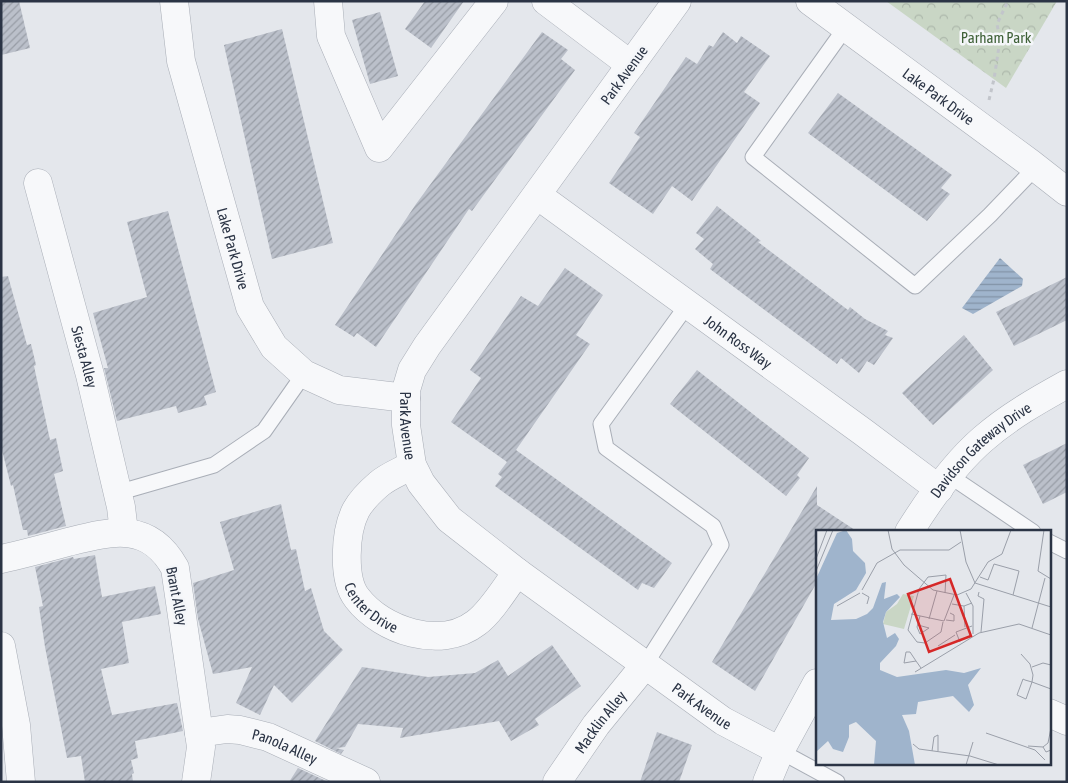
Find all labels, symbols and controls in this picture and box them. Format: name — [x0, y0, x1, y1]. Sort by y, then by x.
park label: Parham Park — [961, 29, 1032, 46]
street label: Park Avenue — [597, 42, 651, 108]
street label: Lake Park Drive — [900, 64, 978, 128]
street label: Lake Park Drive — [214, 205, 253, 291]
street label: John Ross Way — [701, 311, 775, 372]
street label: Siesta Alley — [69, 324, 101, 389]
street label: Park Avenue — [398, 391, 420, 461]
street label: Davidson Gateway Drive — [926, 398, 1034, 501]
inset map — [816, 530, 1050, 766]
street label: Brant Alley — [163, 565, 191, 627]
street label: Center Drive — [342, 580, 401, 636]
street label: Park Avenue — [669, 679, 735, 733]
street label: Macklin Alley — [571, 687, 629, 756]
street label: Panola Alley — [251, 725, 320, 767]

